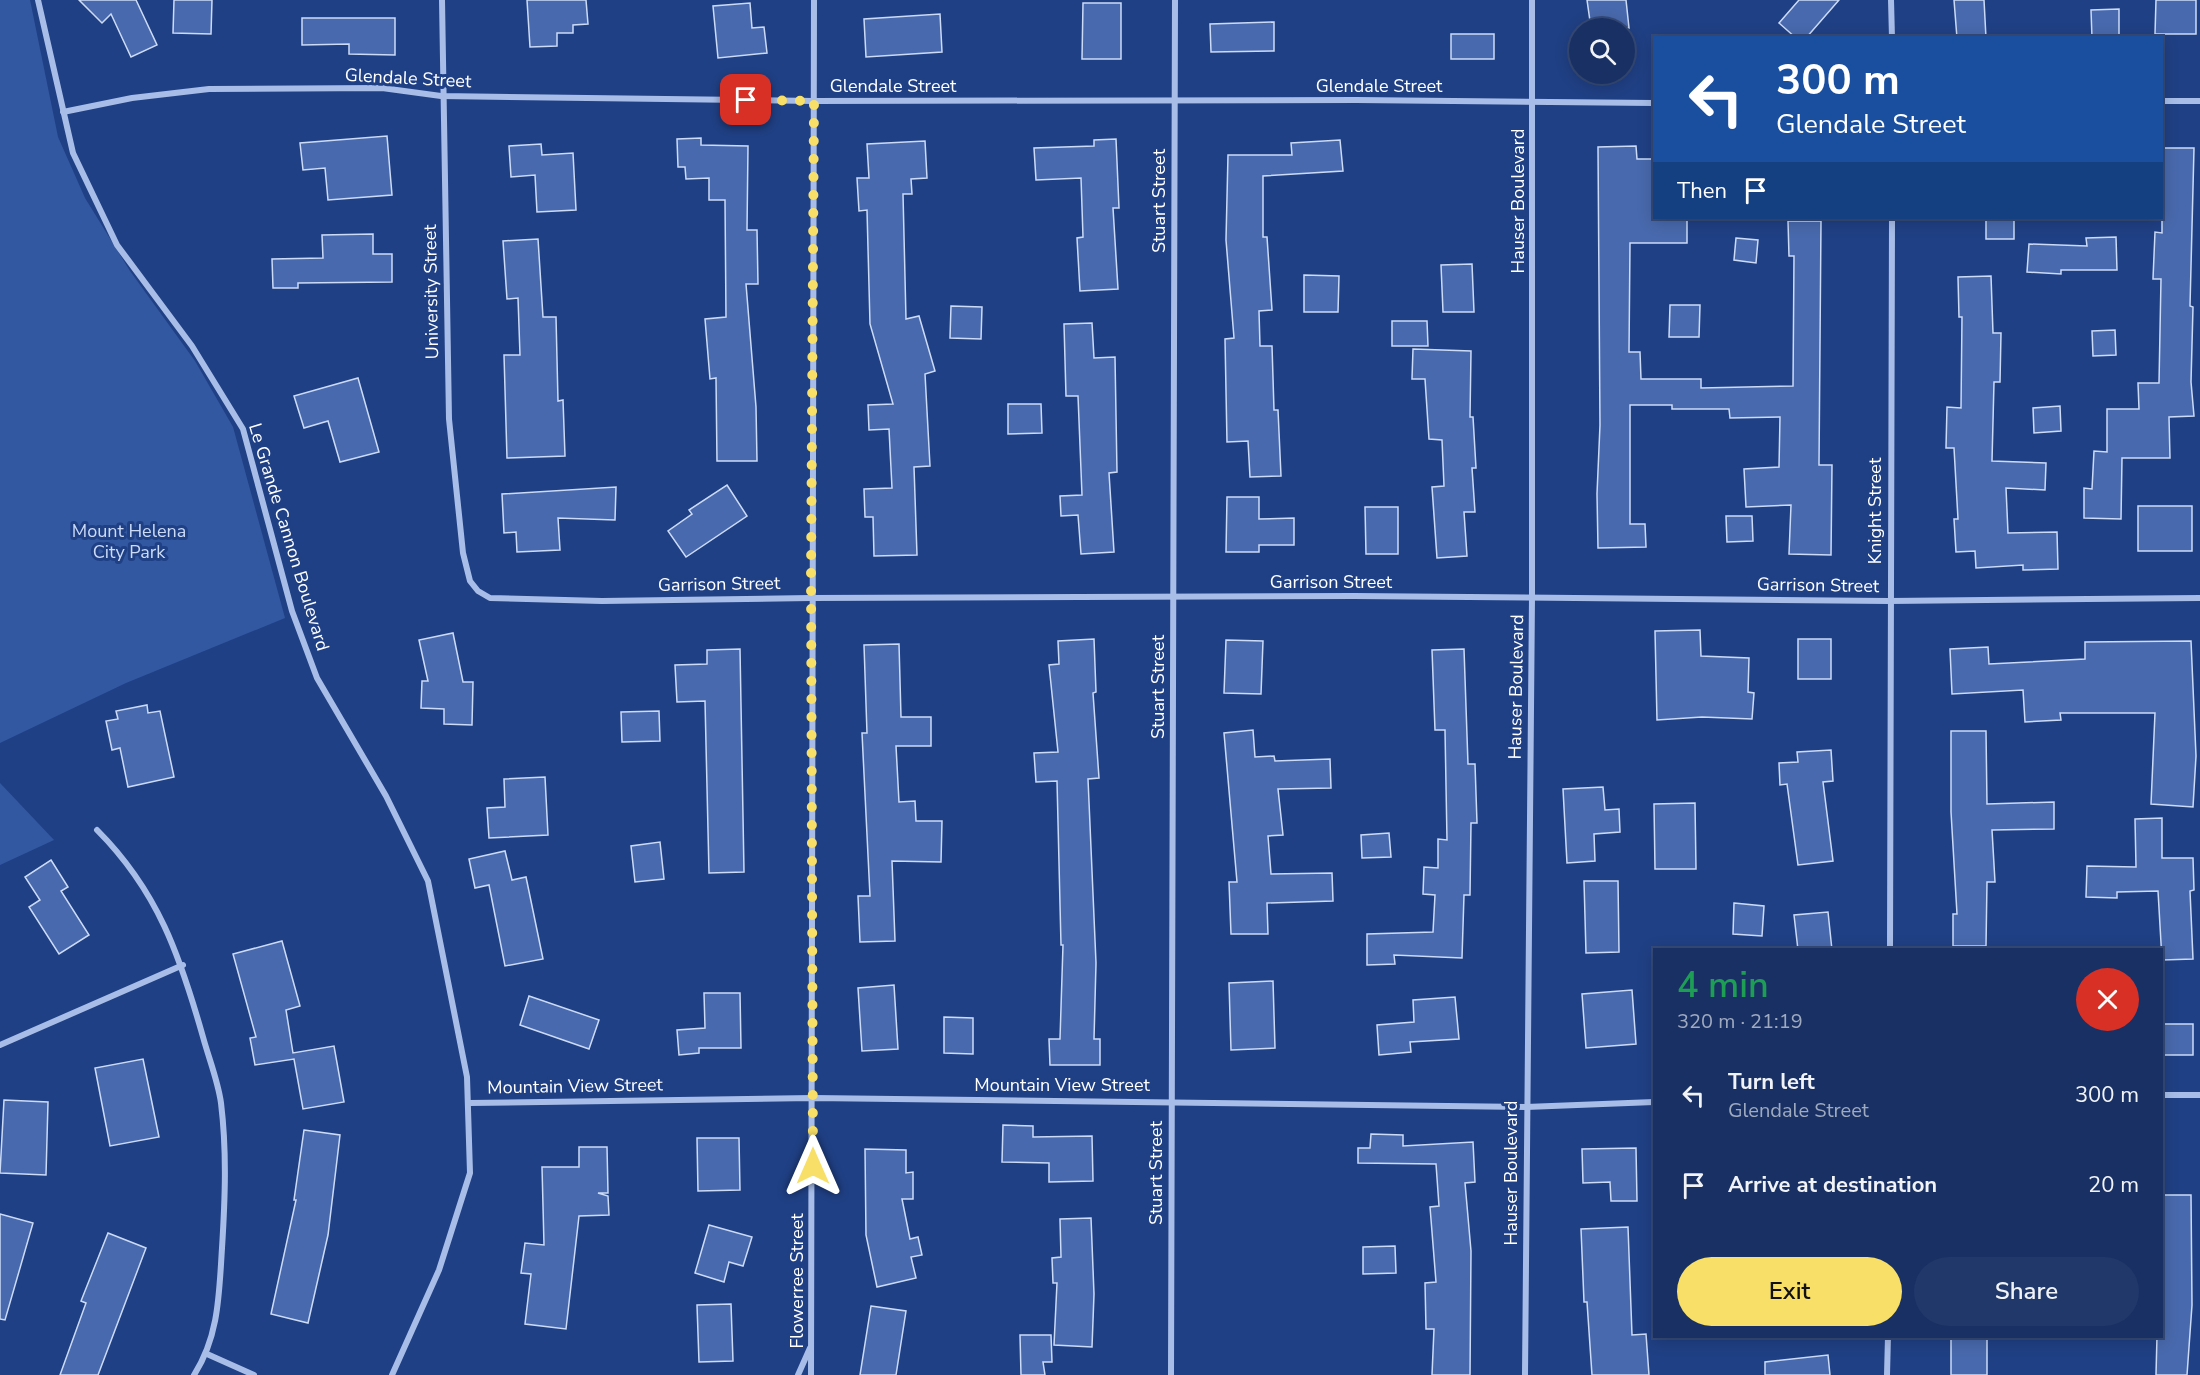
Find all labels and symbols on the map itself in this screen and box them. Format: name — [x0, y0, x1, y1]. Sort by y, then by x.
street label: Glendale Street — [344, 63, 473, 93]
pin — [720, 74, 771, 125]
street label: Glendale Street — [830, 74, 957, 98]
street label: Glendale Street — [1316, 74, 1443, 98]
street label: Hauser Boulevard — [1506, 128, 1530, 274]
street label: Stuart Street — [1147, 148, 1171, 253]
street label: University Street — [418, 224, 444, 360]
street label: Le Grande Cannon Boulevard — [243, 420, 335, 654]
street label: Knight Street — [1863, 457, 1887, 564]
park label: Mount Helena City Park — [72, 519, 186, 564]
street label: Garrison Street — [1270, 570, 1393, 594]
street label: Garrison Street — [658, 571, 781, 597]
street label: Garrison Street — [1757, 572, 1880, 598]
street label: Hauser Boulevard — [1503, 614, 1529, 760]
street label: Stuart Street — [1146, 634, 1170, 739]
street label: Mountain View Street — [487, 1072, 664, 1100]
street label: Mountain View Street — [974, 1073, 1150, 1097]
street label: Hauser Boulevard — [1499, 1100, 1523, 1246]
street label: Stuart Street — [1144, 1120, 1168, 1225]
position arrow — [781, 1134, 845, 1198]
street label: Flowerree Street — [785, 1213, 809, 1349]

